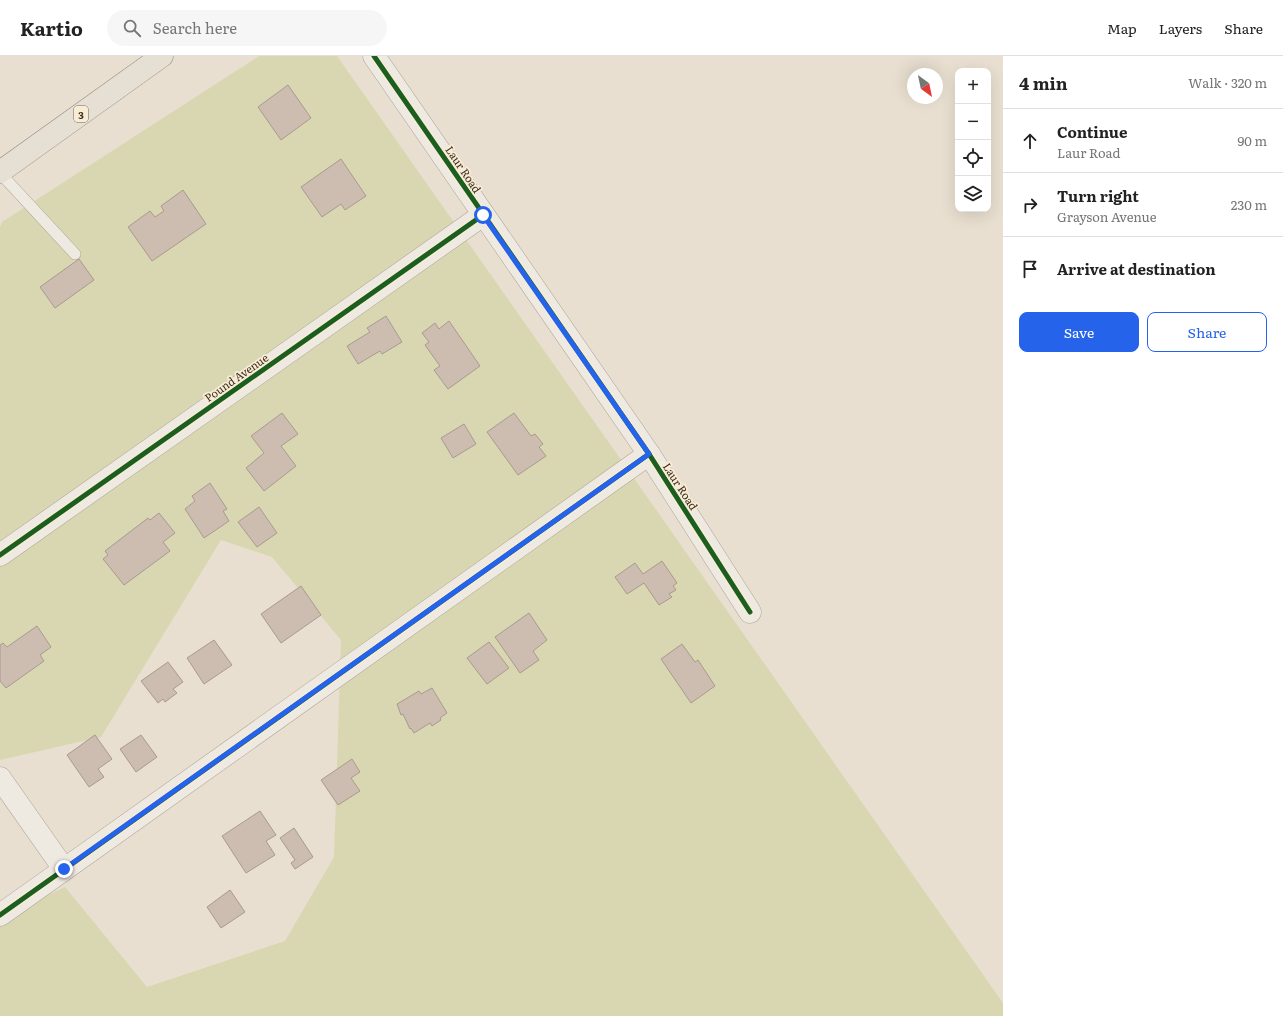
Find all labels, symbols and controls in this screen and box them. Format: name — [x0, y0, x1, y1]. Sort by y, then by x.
search box — [107, 10, 387, 46]
text: Kartio — [20, 14, 83, 42]
text: Search here — [153, 16, 237, 39]
icon: search — [121, 17, 143, 39]
text: Map — [1107, 18, 1137, 38]
text: Layers — [1159, 18, 1202, 38]
text: Share — [1224, 18, 1263, 38]
north arrow — [907, 68, 943, 104]
map controls — [955, 68, 991, 212]
button: + — [955, 68, 991, 104]
text: 4 min — [1019, 70, 1068, 95]
text: Walk · 320 m — [1188, 73, 1267, 92]
button: − — [955, 104, 991, 140]
road number: 3 — [74, 106, 88, 122]
text: Continue — [1057, 120, 1127, 143]
icon: ahead — [1019, 130, 1041, 152]
text: 90 m — [1237, 131, 1267, 150]
button: locate — [955, 140, 991, 176]
street label: Laur Road — [442, 142, 486, 196]
text: Laur Road — [1057, 143, 1121, 162]
button: layers — [955, 176, 991, 212]
text: Turn right — [1057, 184, 1139, 207]
icon: right — [1019, 194, 1041, 216]
text: 230 m — [1231, 195, 1267, 214]
route start — [474, 206, 492, 224]
text: Grayson Avenue — [1057, 207, 1157, 226]
text: Arrive at destination — [1057, 257, 1216, 280]
icon: arrive — [1019, 258, 1041, 280]
button: Save — [1019, 312, 1139, 352]
button: Share — [1147, 312, 1267, 352]
street label: Pound Avenue — [201, 349, 271, 405]
street label: Laur Road — [660, 459, 702, 513]
route end — [55, 860, 73, 878]

